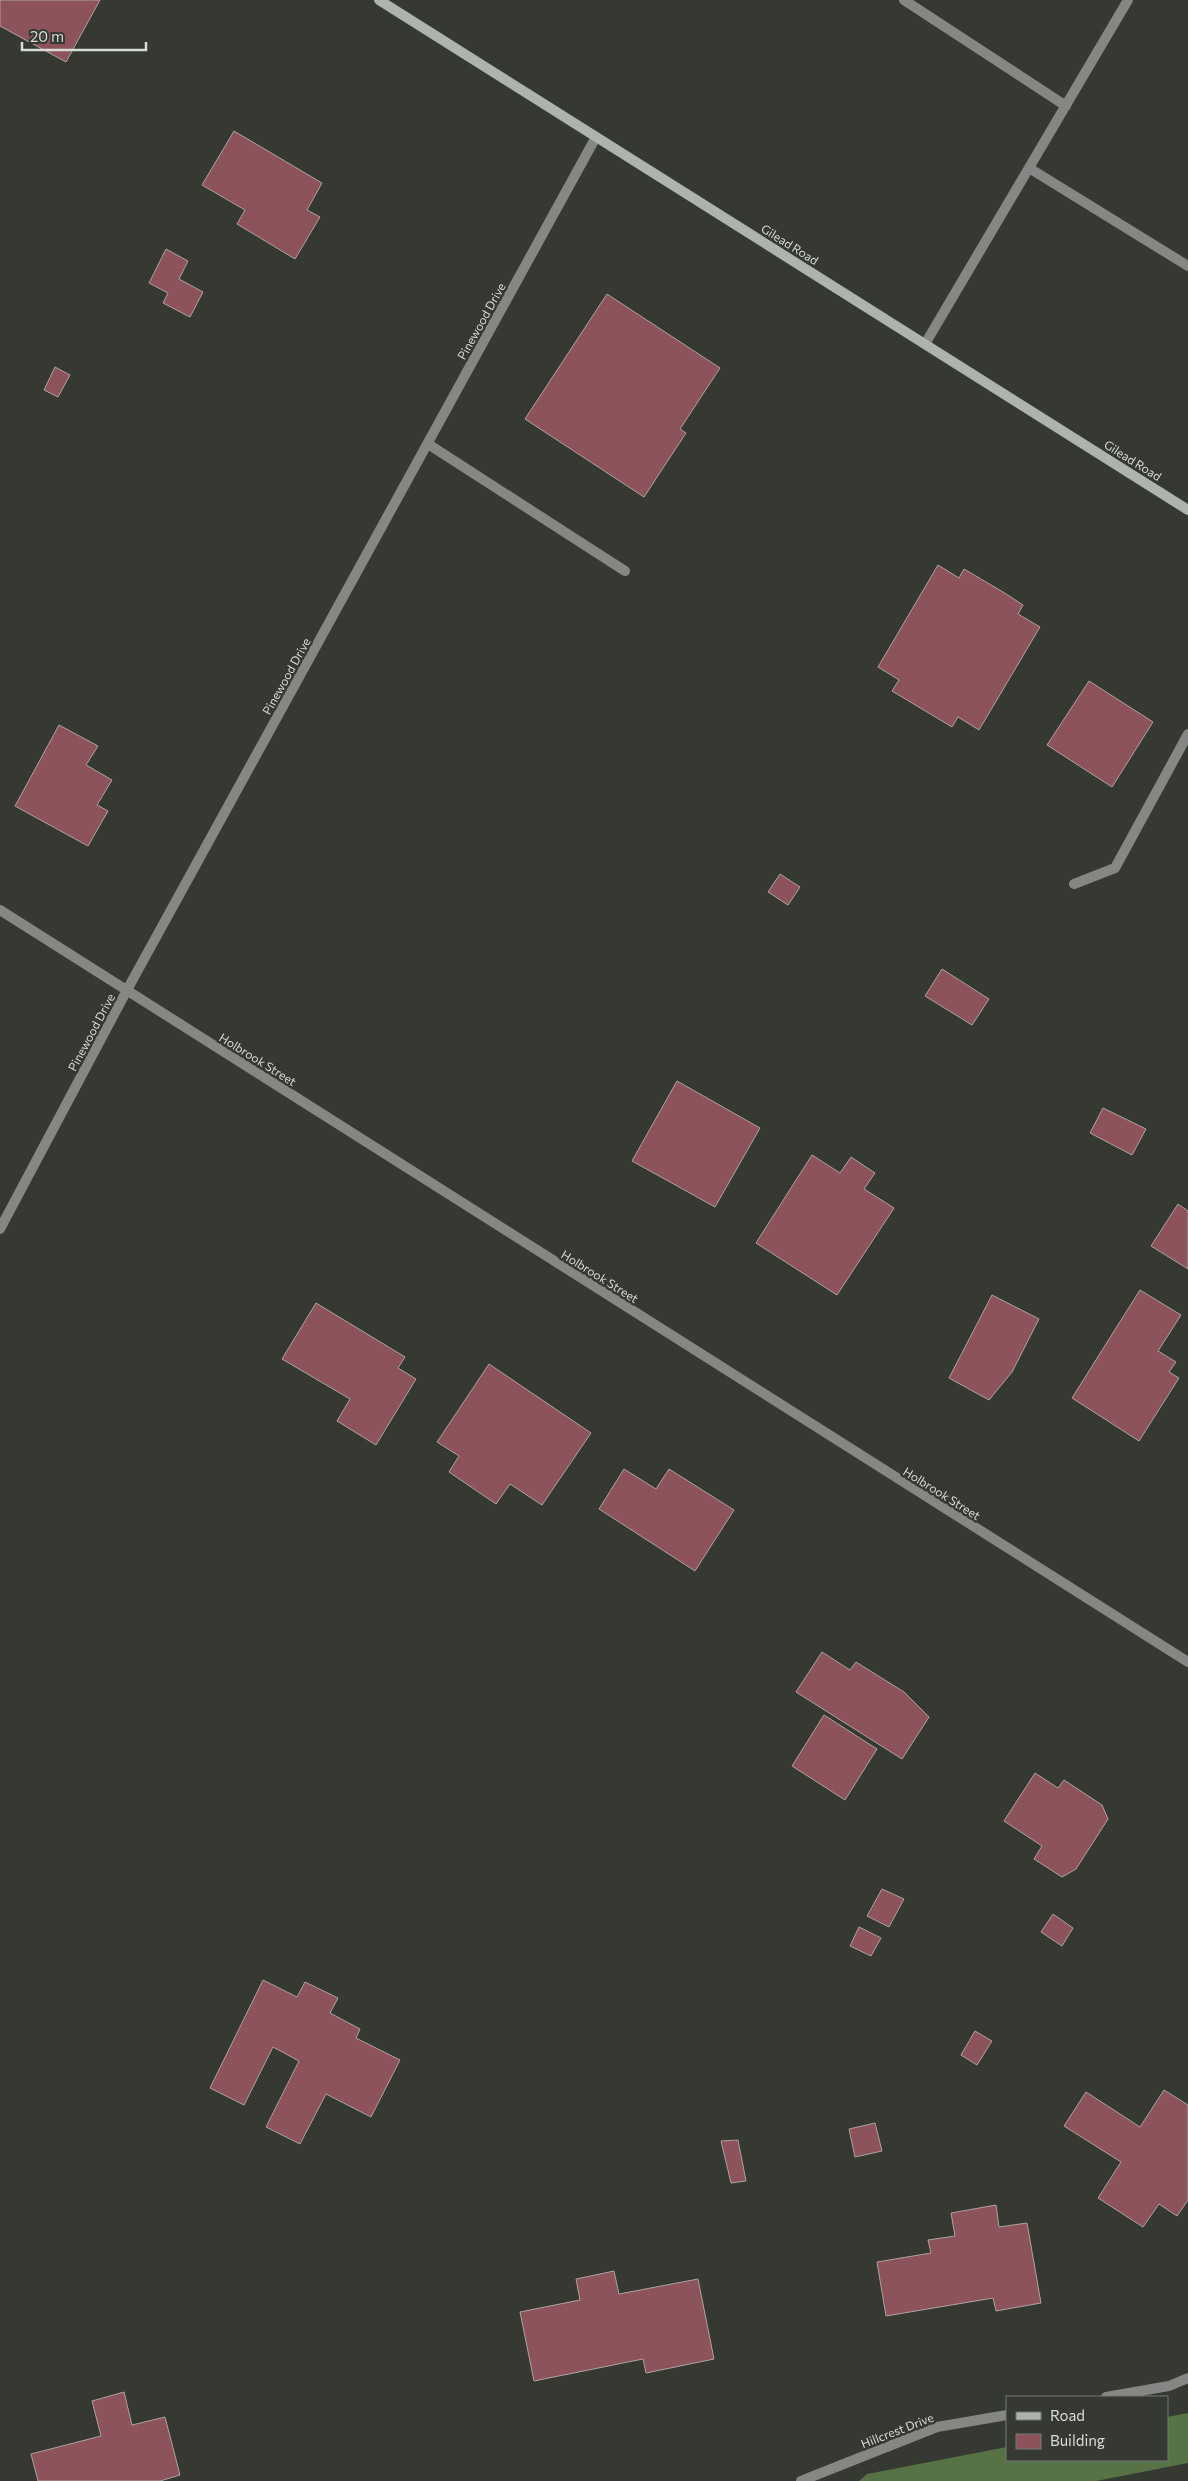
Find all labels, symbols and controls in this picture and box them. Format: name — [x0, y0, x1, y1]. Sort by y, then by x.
scale bar — [22, 20, 146, 52]
text: 20 m — [30, 27, 64, 45]
street label: Gilead Road — [759, 221, 821, 267]
street label: Pinewood Drive — [454, 280, 508, 362]
street label: Gilead Road — [1102, 437, 1164, 483]
street label: Pinewood Drive — [259, 635, 313, 717]
street label: Pinewood Drive — [65, 991, 117, 1073]
street label: Holbrook Street — [217, 1030, 299, 1088]
street label: Holbrook Street — [559, 1247, 641, 1305]
street label: Holbrook Street — [901, 1464, 983, 1522]
legend — [1006, 2396, 1168, 2461]
text: Road — [1050, 2406, 1085, 2424]
street label: Hillcrest Drive — [859, 2410, 935, 2450]
text: Building — [1050, 2431, 1105, 2449]

